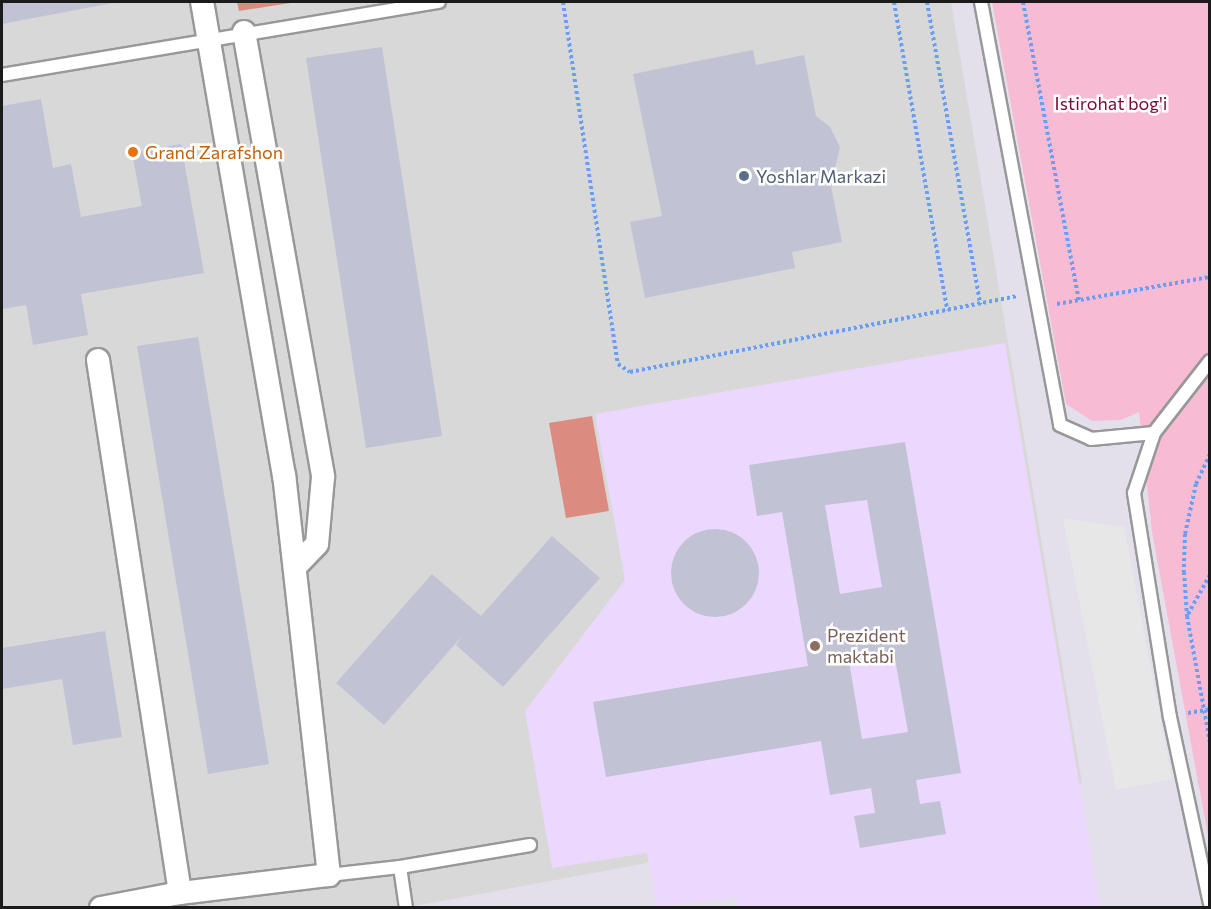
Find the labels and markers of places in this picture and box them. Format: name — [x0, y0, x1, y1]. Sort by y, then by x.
place label: Grand Zarafshon — [145, 141, 283, 163]
marker: Grand Zarafshon — [126, 145, 140, 159]
place label: Yoshlar Markazi — [756, 165, 886, 187]
marker: Yoshlar Markazi — [737, 169, 751, 183]
place label: Prezident maktabi — [827, 625, 906, 668]
marker: Prezident maktabi — [808, 639, 822, 653]

